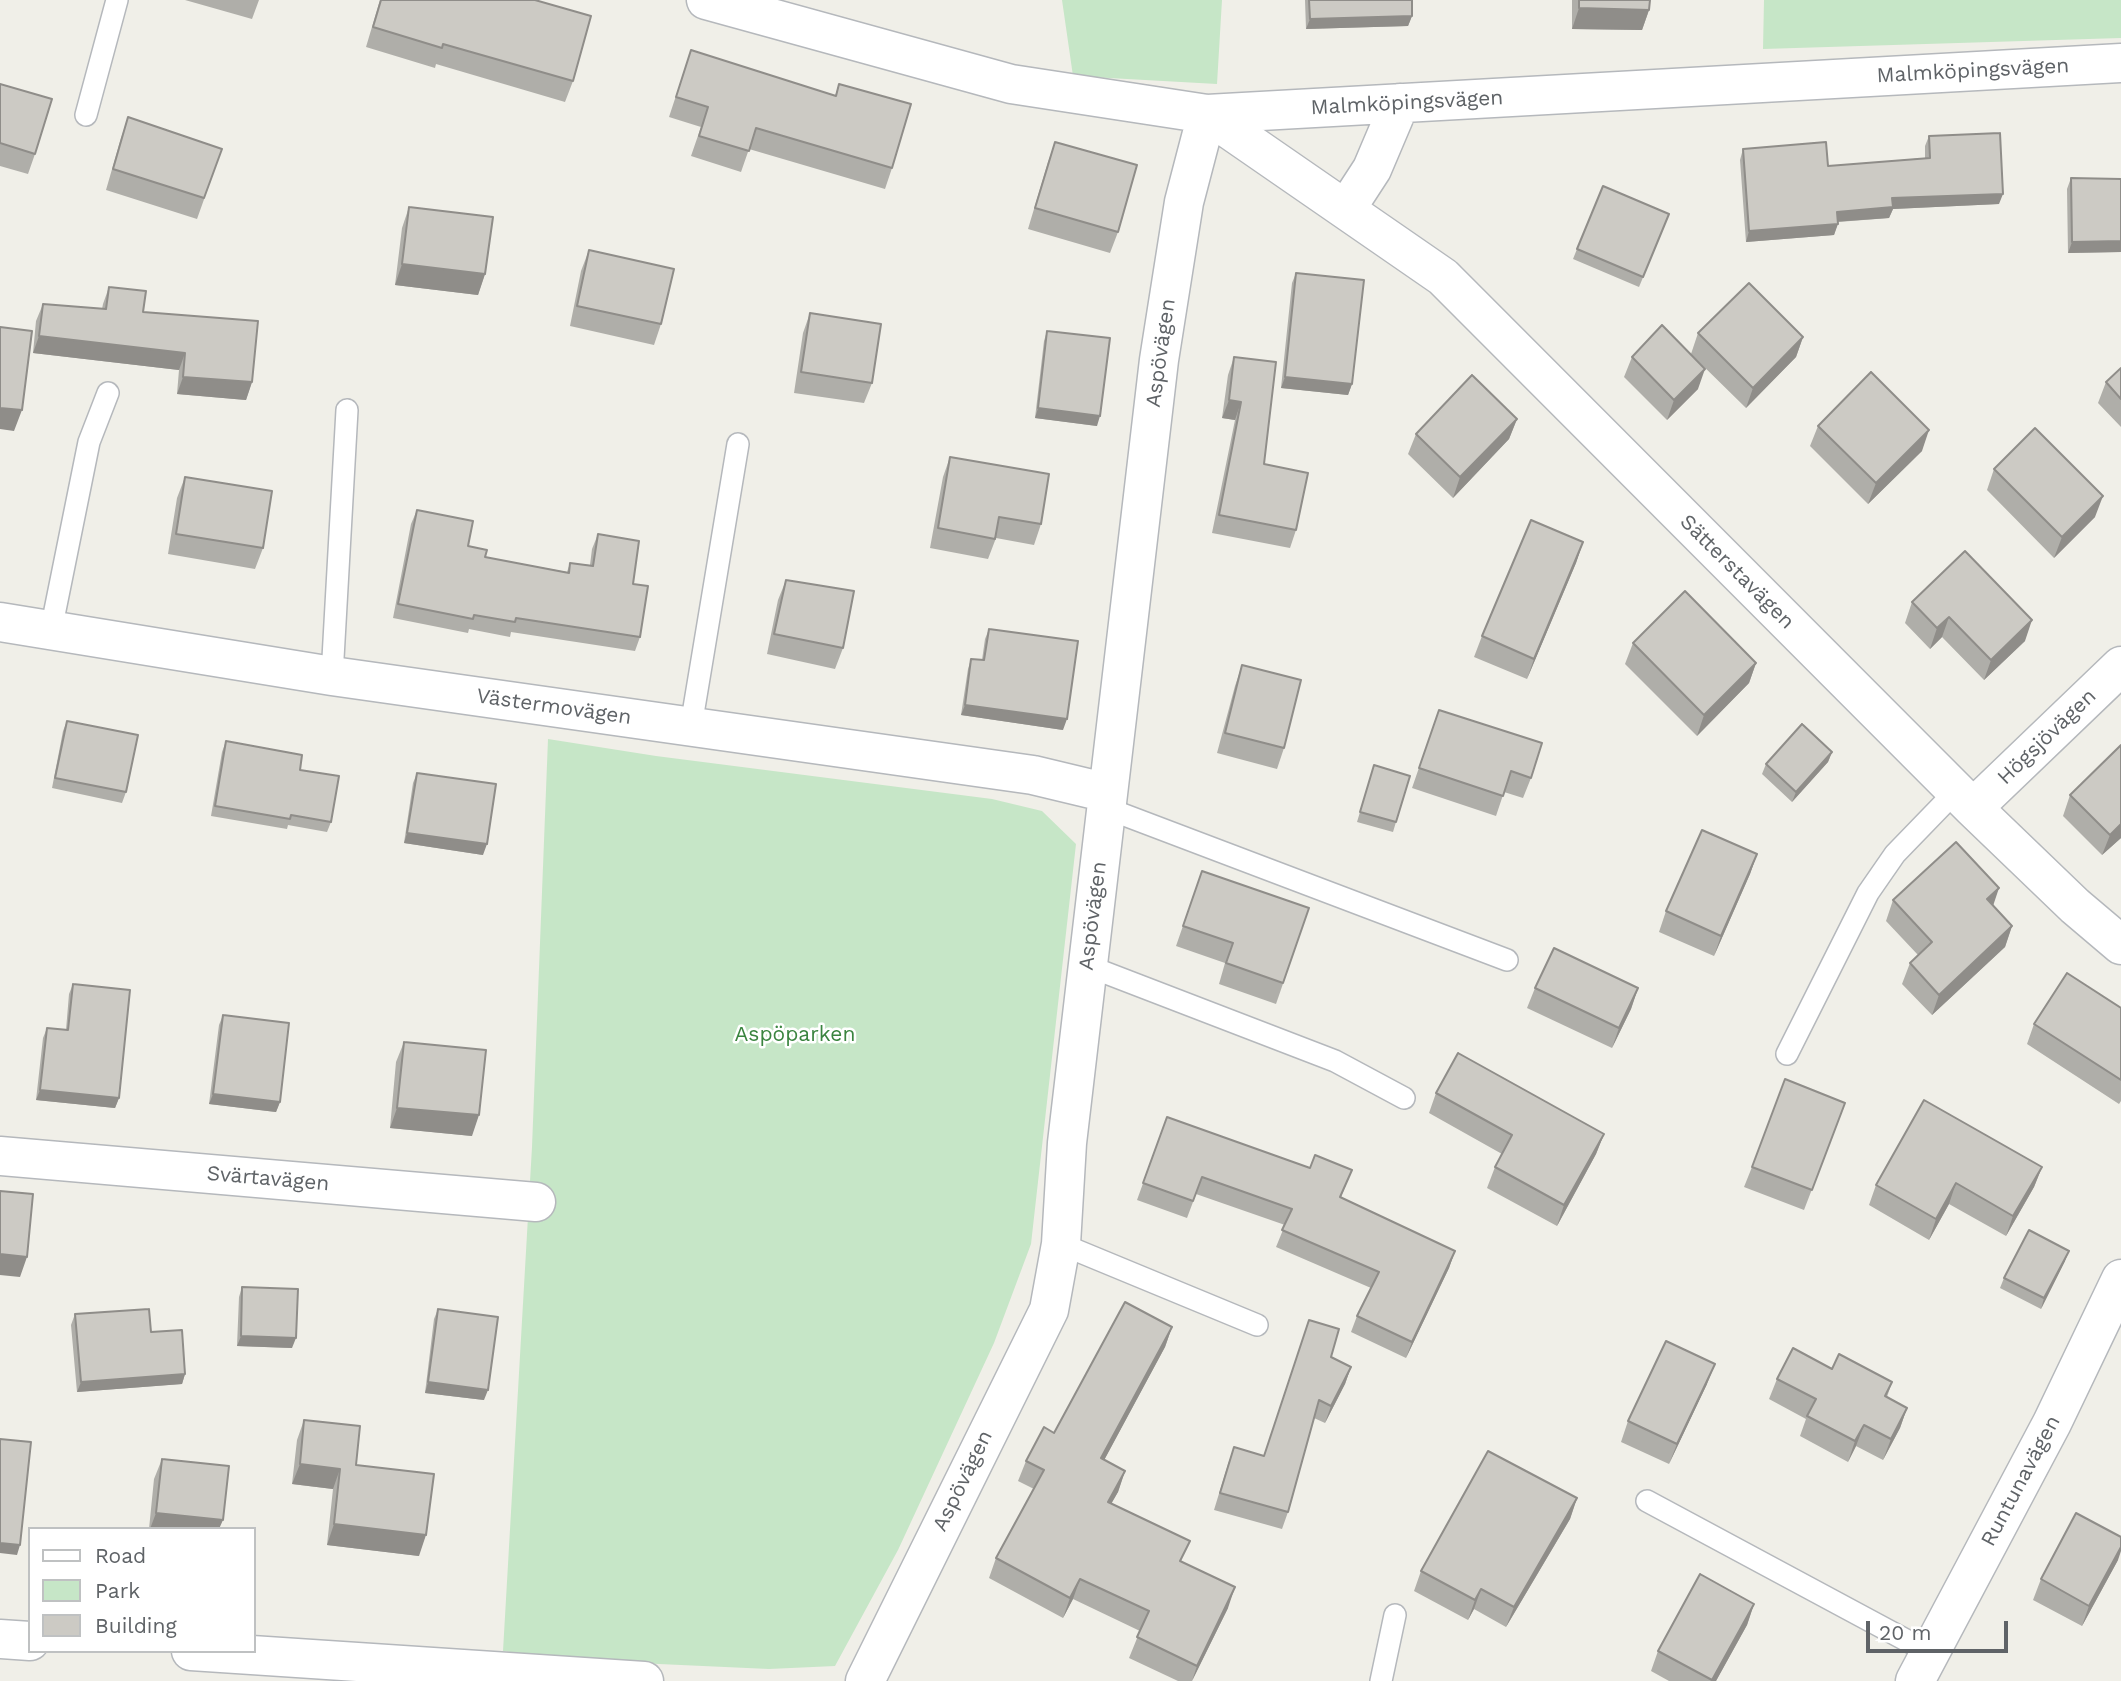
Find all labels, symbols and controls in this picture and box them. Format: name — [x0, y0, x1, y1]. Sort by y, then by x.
street label: Malmköpingsvägen — [1876, 53, 2070, 89]
street label: Malmköpingsvägen — [1310, 85, 1504, 121]
street label: Aspövägen — [1141, 297, 1181, 409]
street label: Sätterstavägen — [1675, 510, 1799, 634]
street label: Västermovägen — [475, 684, 633, 730]
street label: Högsjövägen — [1993, 684, 2101, 790]
street label: Aspövägen — [1074, 860, 1112, 972]
park label: Aspöparken — [735, 1022, 855, 1048]
street label: Svärtavägen — [206, 1161, 330, 1197]
street label: Runtunavägen — [1976, 1411, 2066, 1551]
street label: Aspövägen — [928, 1426, 998, 1536]
legend — [28, 1527, 256, 1653]
text: Road — [95, 1543, 146, 1568]
text: Park — [95, 1578, 140, 1603]
scale bar — [1869, 1608, 2011, 1652]
text: Building — [95, 1613, 177, 1638]
text: 20 m — [1879, 1620, 1931, 1645]

